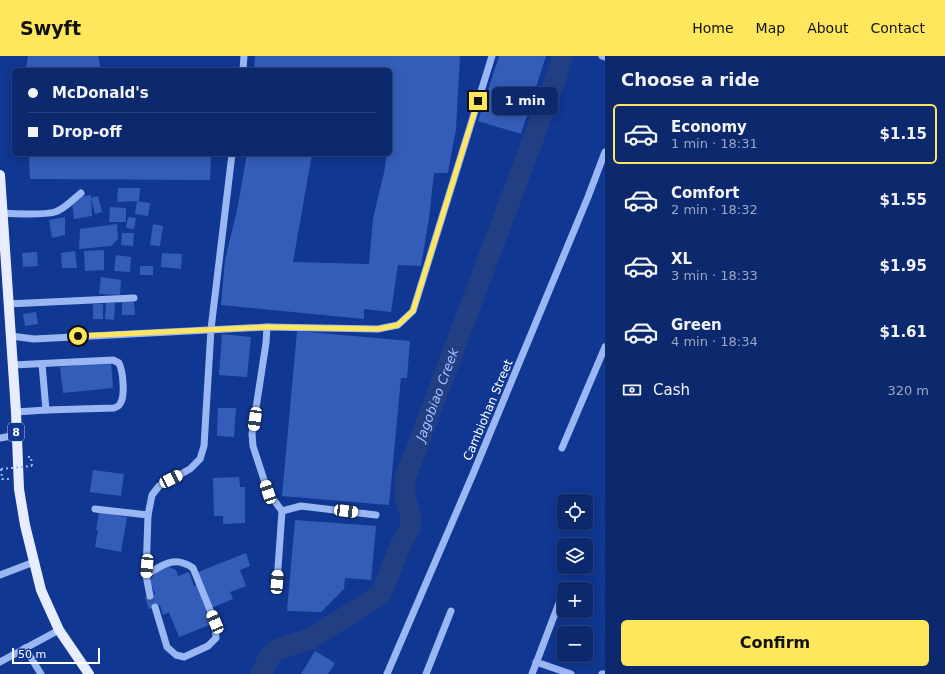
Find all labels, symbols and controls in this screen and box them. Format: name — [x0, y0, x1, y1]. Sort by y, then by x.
text: Swyft — [20, 17, 81, 39]
text: Home — [692, 20, 734, 36]
text: Map — [756, 20, 785, 36]
text: About — [807, 20, 849, 36]
text: Contact — [871, 20, 925, 36]
text: Choose a ride — [621, 69, 760, 90]
text: McDonald's — [52, 84, 149, 102]
callout: 1 min — [492, 87, 558, 115]
route end — [469, 92, 487, 110]
text: 1 min — [505, 93, 545, 108]
icon: car — [623, 116, 659, 152]
text: Economy — [671, 118, 747, 136]
text: Drop-off — [52, 123, 122, 141]
text: $1.15 — [880, 125, 927, 143]
text: 1 min · 18:31 — [671, 136, 758, 151]
icon: car — [623, 182, 659, 218]
text: Comfort — [671, 184, 739, 202]
text: $1.55 — [880, 191, 927, 209]
text: 2 min · 18:32 — [671, 202, 758, 217]
icon: car — [623, 248, 659, 284]
text: XL — [671, 250, 692, 268]
text: $1.95 — [880, 257, 927, 275]
text: 3 min · 18:33 — [671, 268, 758, 283]
icon: car — [623, 314, 659, 350]
text: Green — [671, 316, 722, 334]
text: $1.61 — [880, 323, 927, 341]
route start — [69, 327, 87, 345]
text: 4 min · 18:34 — [671, 334, 758, 349]
water label: Jagobiao Creek — [412, 345, 461, 446]
street label: Cambiohan Street — [460, 357, 516, 463]
icon: cash — [621, 379, 643, 401]
text: Cash — [653, 381, 690, 399]
text: 320 m — [887, 383, 929, 398]
car — [247, 406, 263, 432]
road number: 8 — [8, 423, 24, 441]
car — [158, 468, 184, 490]
car — [259, 479, 277, 505]
map controls — [557, 494, 593, 662]
button: locate — [557, 494, 593, 530]
car — [333, 504, 359, 518]
button: layers — [557, 538, 593, 574]
car — [140, 554, 154, 578]
car — [270, 570, 284, 594]
button: + — [557, 582, 593, 618]
car — [205, 609, 225, 635]
button: Confirm — [621, 620, 929, 666]
button: − — [557, 626, 593, 662]
scale bar — [12, 646, 100, 665]
text: 50 m — [18, 648, 46, 661]

